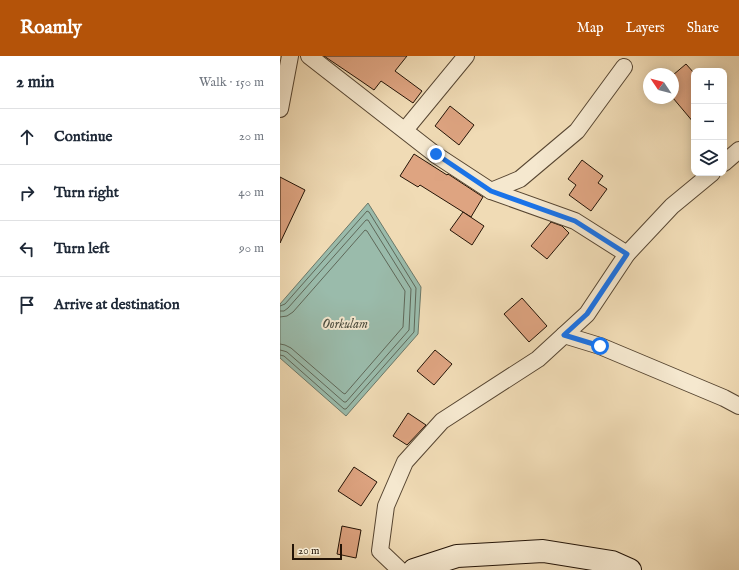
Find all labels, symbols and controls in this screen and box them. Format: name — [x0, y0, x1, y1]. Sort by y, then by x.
text: Roamly — [20, 16, 82, 40]
text: Map — [577, 19, 604, 37]
text: Layers — [626, 19, 665, 37]
text: Share — [687, 19, 719, 37]
north arrow — [643, 68, 679, 104]
map controls — [691, 68, 727, 176]
button: + — [691, 68, 727, 104]
text: 2 min — [16, 72, 54, 93]
text: Walk · 150 m — [199, 74, 264, 91]
button: − — [691, 104, 727, 140]
icon: ahead — [16, 126, 38, 148]
text: Continue — [54, 127, 112, 146]
text: 20 m — [239, 128, 264, 145]
button: layers — [691, 140, 727, 176]
route end — [427, 145, 445, 163]
icon: right — [16, 182, 38, 204]
text: Turn right — [54, 183, 119, 202]
text: 40 m — [238, 184, 264, 201]
icon: left — [16, 238, 38, 260]
text: Turn left — [54, 239, 110, 258]
text: 90 m — [239, 240, 264, 257]
icon: arrive — [16, 294, 38, 316]
text: Arrive at destination — [54, 295, 180, 314]
water label: Oorkulam — [322, 316, 368, 333]
route start — [591, 337, 609, 355]
scale bar — [292, 542, 342, 561]
text: 20 m — [298, 544, 319, 558]

